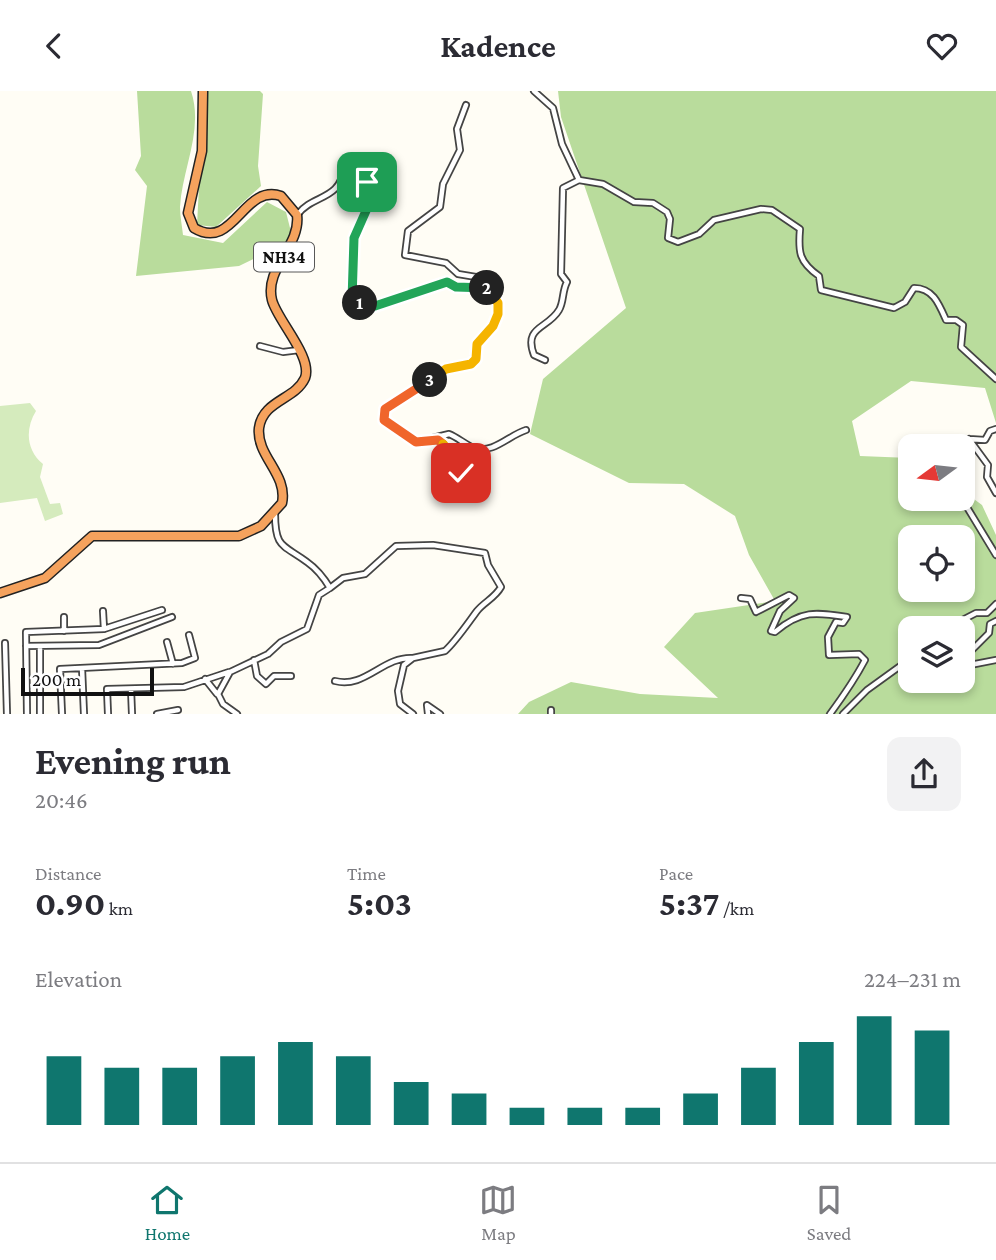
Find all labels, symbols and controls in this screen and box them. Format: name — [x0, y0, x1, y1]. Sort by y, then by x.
icon: back — [35, 27, 73, 65]
icon: heart — [923, 27, 961, 65]
text: Kadence — [440, 28, 556, 64]
pin — [337, 152, 397, 212]
icon: arrive — [348, 163, 386, 201]
road number: NH34 — [254, 243, 314, 272]
pin: 2 — [470, 271, 504, 305]
text: 2 — [482, 277, 491, 298]
pin: 1 — [342, 285, 378, 321]
text: 1 — [356, 292, 363, 313]
pin: 3 — [412, 363, 448, 397]
text: 3 — [425, 369, 434, 390]
north arrow — [898, 434, 975, 511]
map controls — [898, 434, 975, 693]
pin — [431, 443, 491, 503]
icon: check — [442, 454, 480, 492]
button: locate — [898, 525, 975, 602]
button: layers — [898, 616, 975, 693]
scale bar — [21, 665, 154, 697]
text: 200 m — [32, 669, 81, 690]
button: share — [887, 737, 961, 811]
text: Evening run — [35, 740, 231, 782]
text: 20:46 — [35, 787, 88, 813]
text: Distance — [35, 863, 101, 884]
text: Time — [347, 863, 386, 884]
text: Pace — [659, 863, 693, 884]
text: 0.90 — [35, 884, 105, 923]
text: 5:03 — [347, 884, 412, 923]
text: 5:37 — [659, 884, 719, 923]
text: km — [105, 898, 133, 919]
text: /km — [719, 898, 754, 919]
text: Elevation — [35, 966, 122, 992]
text: 224–231 m — [864, 966, 961, 992]
tab: Home — [145, 1181, 190, 1244]
tab: Map — [479, 1181, 517, 1244]
tab: Saved — [807, 1181, 851, 1244]

